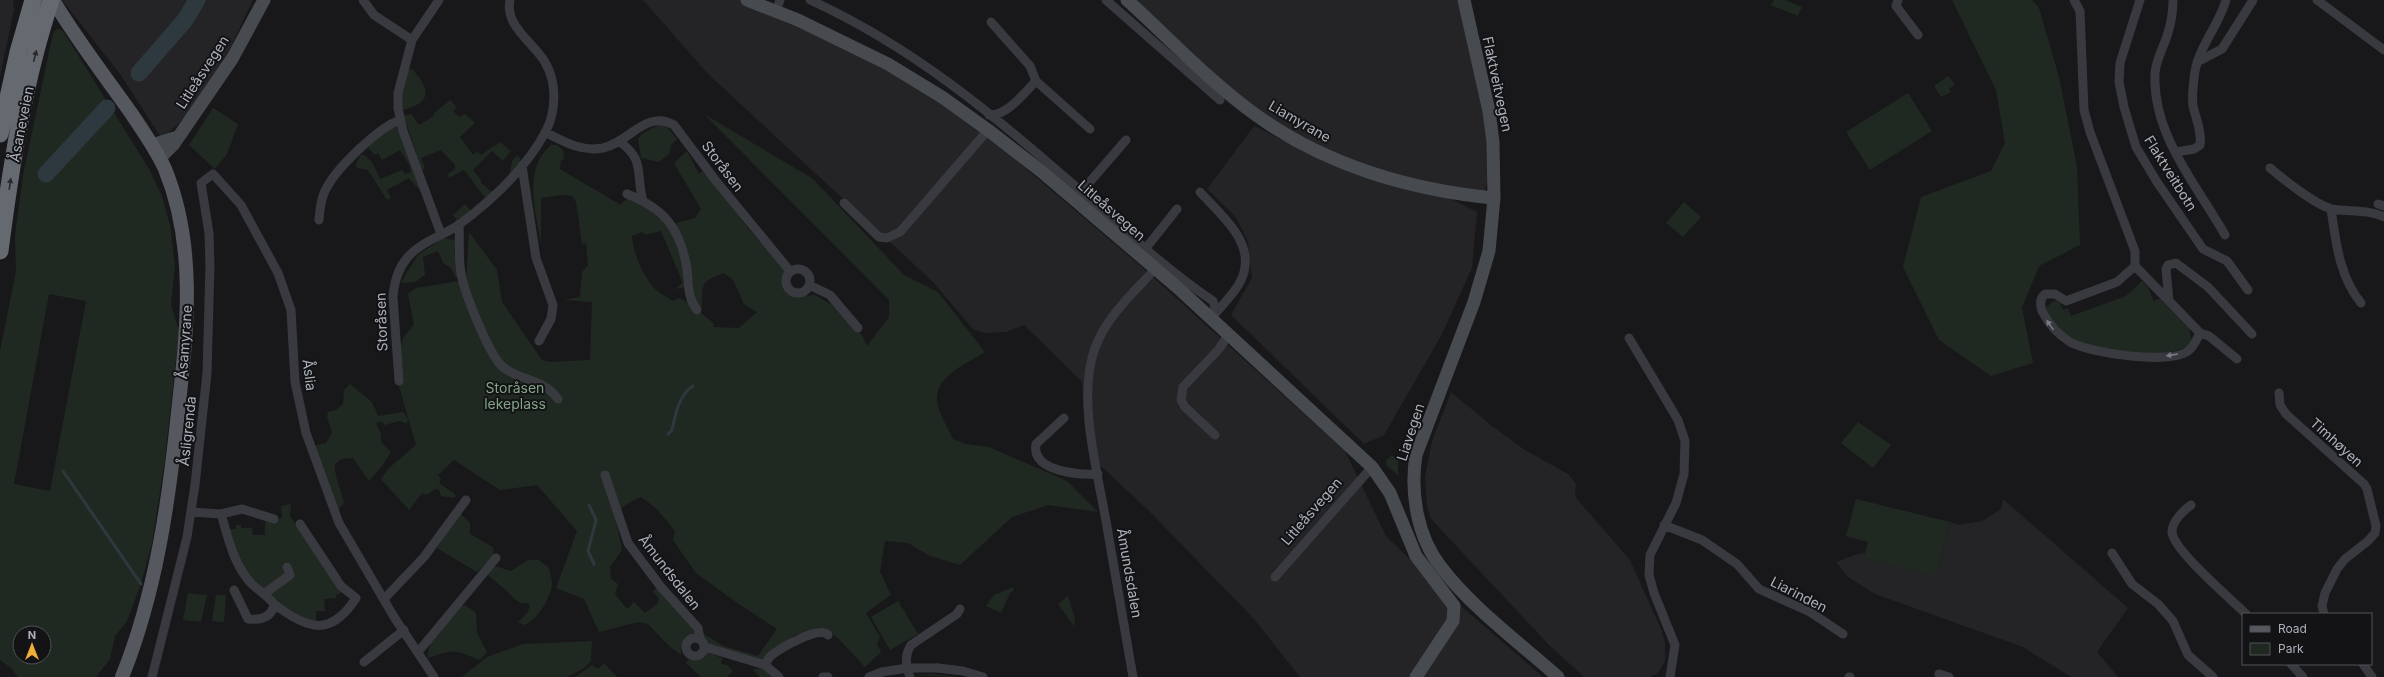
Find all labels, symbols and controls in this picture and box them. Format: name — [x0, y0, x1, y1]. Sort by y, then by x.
street label: Litleåsvegen — [172, 32, 232, 112]
street label: Flaktveitvegen — [1480, 35, 1516, 133]
one-way arrow — [32, 50, 38, 62]
street label: Åsaneveien — [4, 85, 37, 163]
street label: Liamyrane — [1266, 96, 1334, 146]
street label: Flaktveitbotn — [2141, 132, 2201, 214]
street label: Storåsen — [699, 137, 747, 195]
street label: Litleåsvegen — [1075, 176, 1149, 244]
one-way arrow — [7, 178, 13, 190]
street label: Storåsen — [371, 292, 391, 352]
street label: Åsamyrane — [172, 304, 195, 380]
one-way arrow — [2046, 320, 2054, 330]
one-way arrow — [2165, 352, 2178, 358]
street label: Åslia — [300, 358, 321, 392]
park label: Storåsen lekeplass — [484, 379, 546, 412]
street label: Åsligrenda — [174, 395, 199, 467]
street label: Liavegen — [1393, 401, 1427, 463]
street label: Timhøyen — [2307, 414, 2367, 470]
street label: Litleåsvegen — [1277, 474, 1345, 548]
street label: Åmundsdalen — [1114, 527, 1147, 619]
street label: Åmundsdalen — [635, 530, 705, 613]
street label: Liarinden — [1768, 573, 1830, 615]
legend — [2242, 613, 2372, 665]
text: Road — [2278, 621, 2307, 636]
north arrow — [12, 625, 52, 665]
text: N — [28, 628, 36, 642]
text: Park — [2278, 641, 2304, 656]

